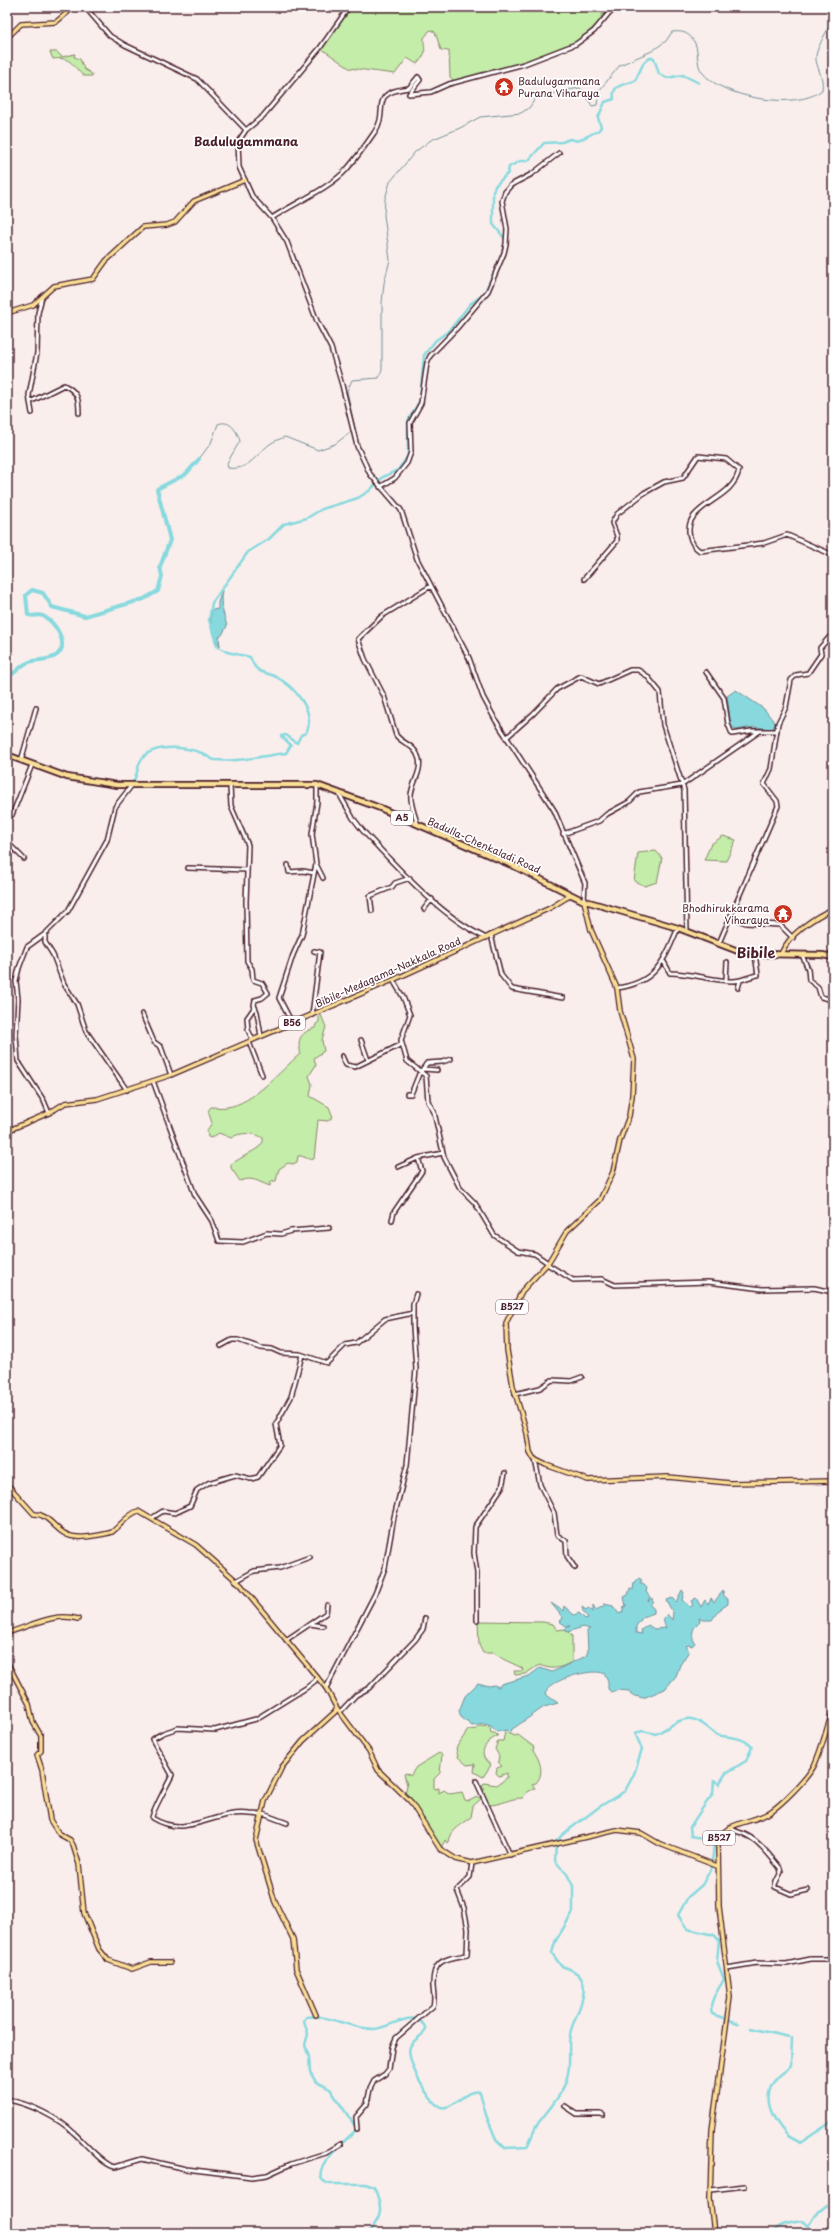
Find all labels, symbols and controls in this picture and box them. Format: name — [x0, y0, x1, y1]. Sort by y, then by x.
place label: Badulugammana Purana Viharaya — [518, 73, 601, 100]
temple icon: Badulugammana Purana Viharaya — [493, 76, 515, 98]
district label: Badulugammana — [194, 132, 299, 150]
road number: A5 — [391, 811, 413, 825]
street label: Badulla-Chenkaladi Road — [425, 813, 543, 876]
place label: Bhodhirukkarama Viharaya — [682, 900, 770, 927]
temple icon: Bhodhirukkarama Viharaya — [772, 903, 794, 925]
street label: Bibile-Medagama-Nakkala Road — [313, 933, 463, 1010]
district label: Bibile — [737, 942, 775, 963]
road number: B56 — [279, 1016, 305, 1030]
road number: B527 — [496, 1300, 528, 1314]
road number: B527 — [703, 1831, 735, 1845]

